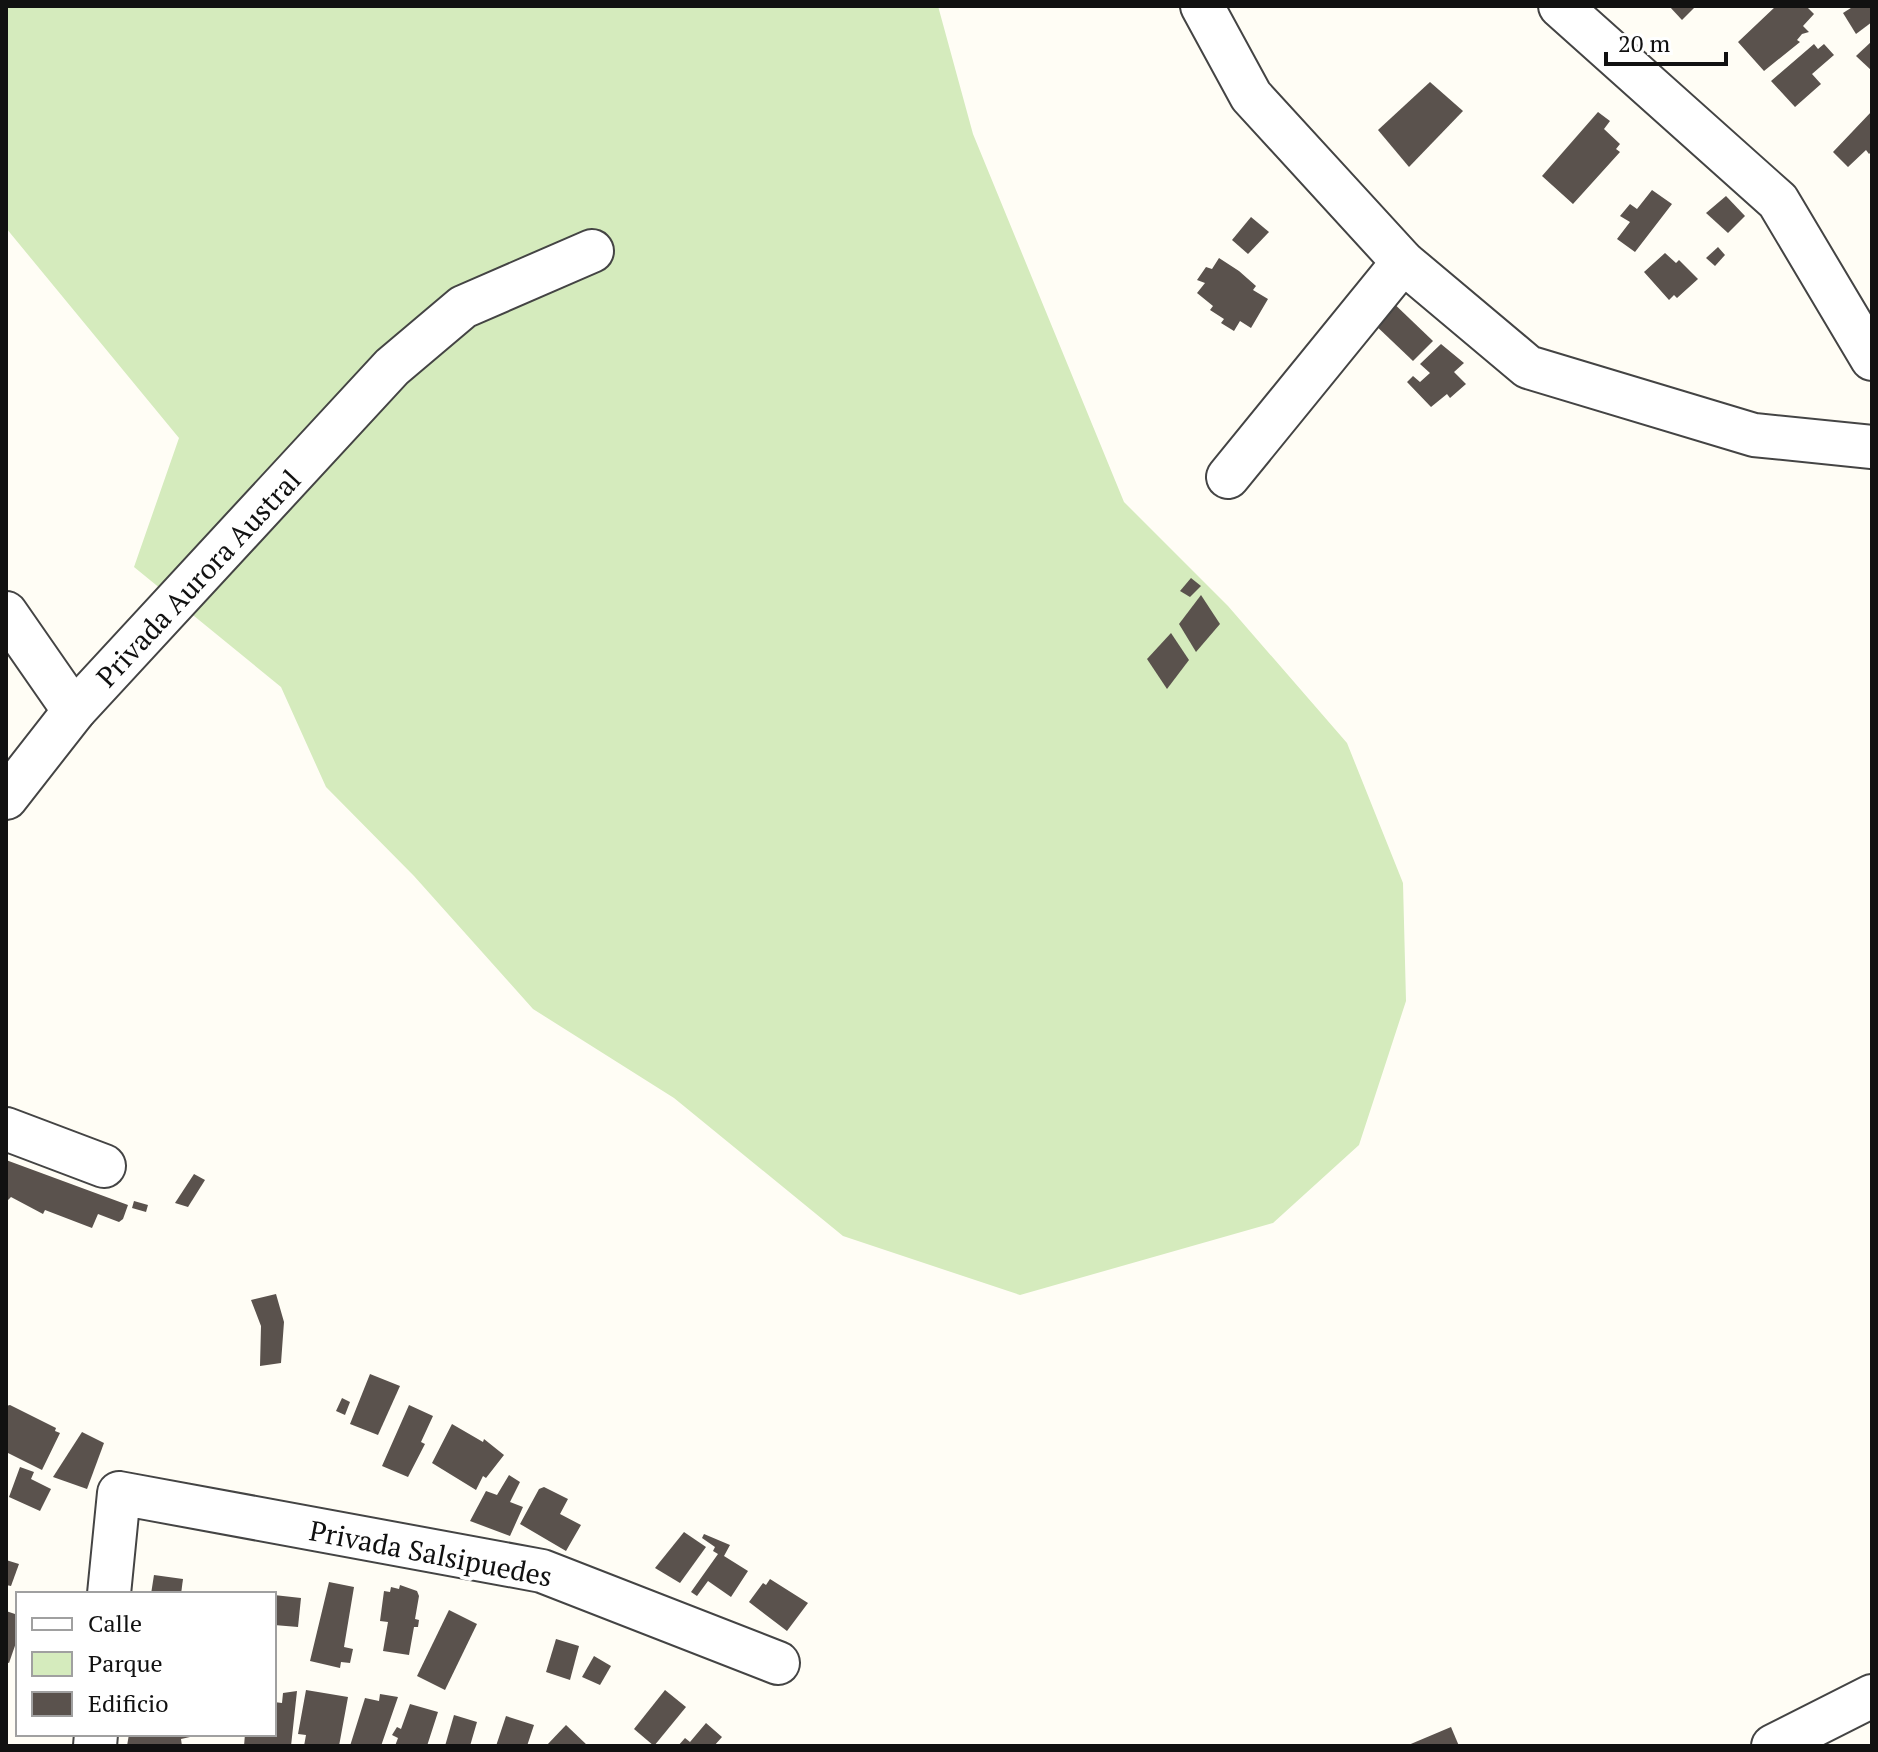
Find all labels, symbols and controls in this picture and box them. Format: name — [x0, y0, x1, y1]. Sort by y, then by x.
scale bar — [1606, 16, 1726, 66]
text: 20 m — [1618, 27, 1670, 59]
street label: Privada Aurora Austral — [88, 462, 308, 694]
street label: Privada Salsipuedes — [306, 1511, 556, 1595]
legend — [16, 1592, 276, 1736]
text: Calle — [88, 1607, 142, 1639]
text: Parque — [88, 1647, 163, 1679]
text: Edificio — [88, 1687, 169, 1719]

